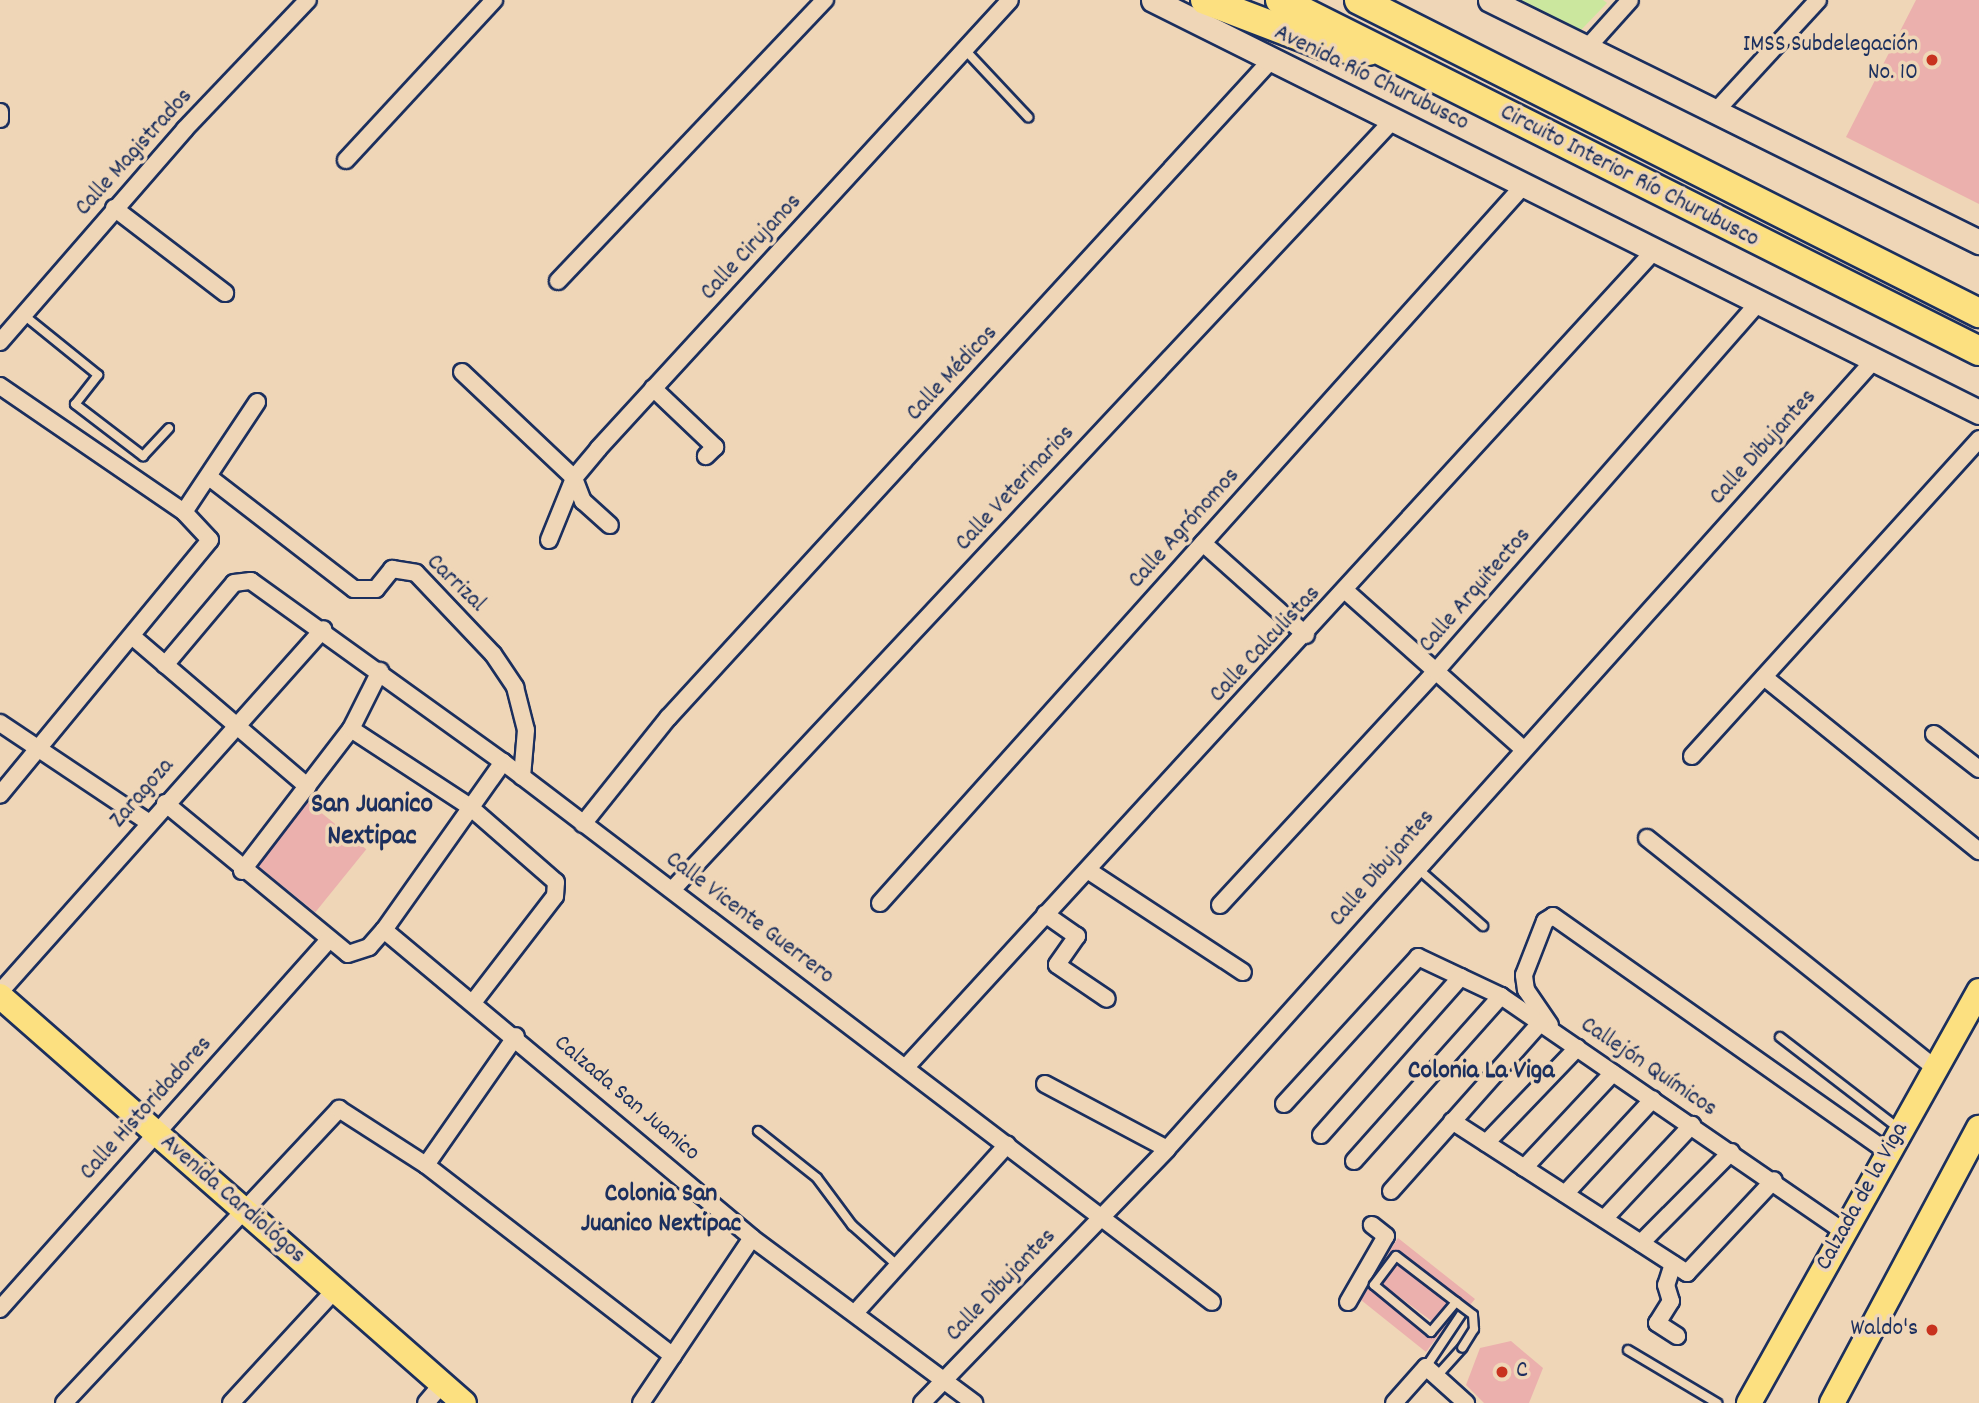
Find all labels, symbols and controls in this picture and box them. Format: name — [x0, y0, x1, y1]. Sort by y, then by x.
street label: Avenida Río Churubusco — [1269, 19, 1473, 139]
place label: IMSS Subdelegación No. 10 — [1743, 32, 1918, 88]
marker: IMSS Subdelegación No. 10 — [1924, 52, 1940, 68]
street label: Calle Magistrados — [70, 83, 200, 223]
street label: Circuito Interior Río Churubusco — [1495, 99, 1763, 255]
street label: Calle Cirujanos — [695, 189, 809, 307]
street label: Calle Médicos — [901, 320, 1005, 428]
street label: Calle Dibujantes — [1704, 384, 1824, 512]
street label: Calle Veterinarios — [950, 420, 1082, 558]
street label: Calle Agrónomos — [1123, 463, 1247, 595]
street label: Calle Arquitectos — [1414, 522, 1538, 660]
street label: Carrizal — [419, 549, 491, 619]
street label: Calle Calculistas — [1204, 580, 1328, 710]
street label: Zaragoza — [105, 753, 181, 835]
district label: San Juanico Nextipac — [311, 789, 433, 855]
street label: Calle Dibujantes — [1324, 804, 1442, 934]
street label: Calle Vicente Guerrero — [659, 846, 839, 992]
street label: Callejón Químicos — [1574, 1012, 1722, 1124]
street label: Calzada San Juanico — [547, 1030, 705, 1168]
street label: Calle Historidadores — [75, 1031, 219, 1187]
district label: Colonia La Viga — [1408, 1056, 1554, 1088]
street label: Calzada de la Viga — [1810, 1118, 1916, 1276]
street label: Avenida Cardiológos — [153, 1129, 311, 1271]
district label: Colonia San Juanico Nextipac — [581, 1179, 741, 1240]
street label: Calle Dibujantes — [941, 1223, 1063, 1349]
place label: Waldo's — [1850, 1316, 1918, 1344]
marker: Waldo's — [1924, 1322, 1940, 1338]
place label: C — [1516, 1358, 1528, 1386]
marker: C — [1494, 1364, 1510, 1380]

